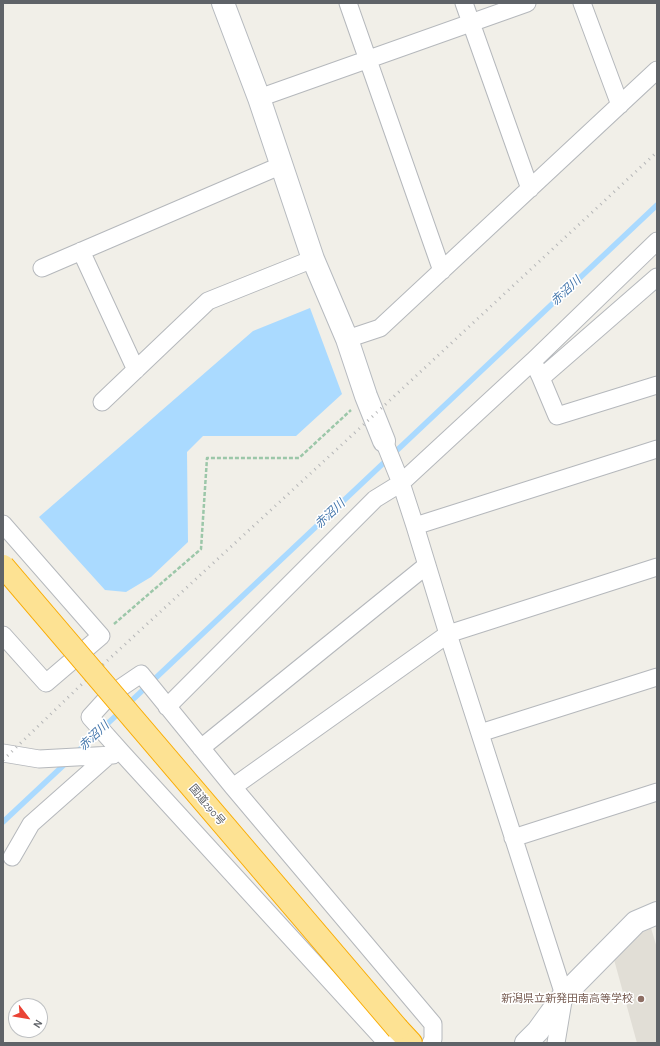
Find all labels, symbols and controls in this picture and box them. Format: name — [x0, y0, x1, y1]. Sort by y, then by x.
water label: 赤沼川 — [548, 273, 584, 309]
water label: 赤沼川 — [312, 496, 348, 532]
water label: 赤沼川 — [76, 718, 112, 754]
street label: 国道290号 — [186, 782, 228, 828]
place label: 新潟県立新発田南高等学校 — [501, 992, 633, 1006]
marker: 新潟県立新発田南高等学校 — [636, 994, 646, 1004]
north arrow — [8, 998, 48, 1038]
text: N — [31, 1018, 45, 1030]

